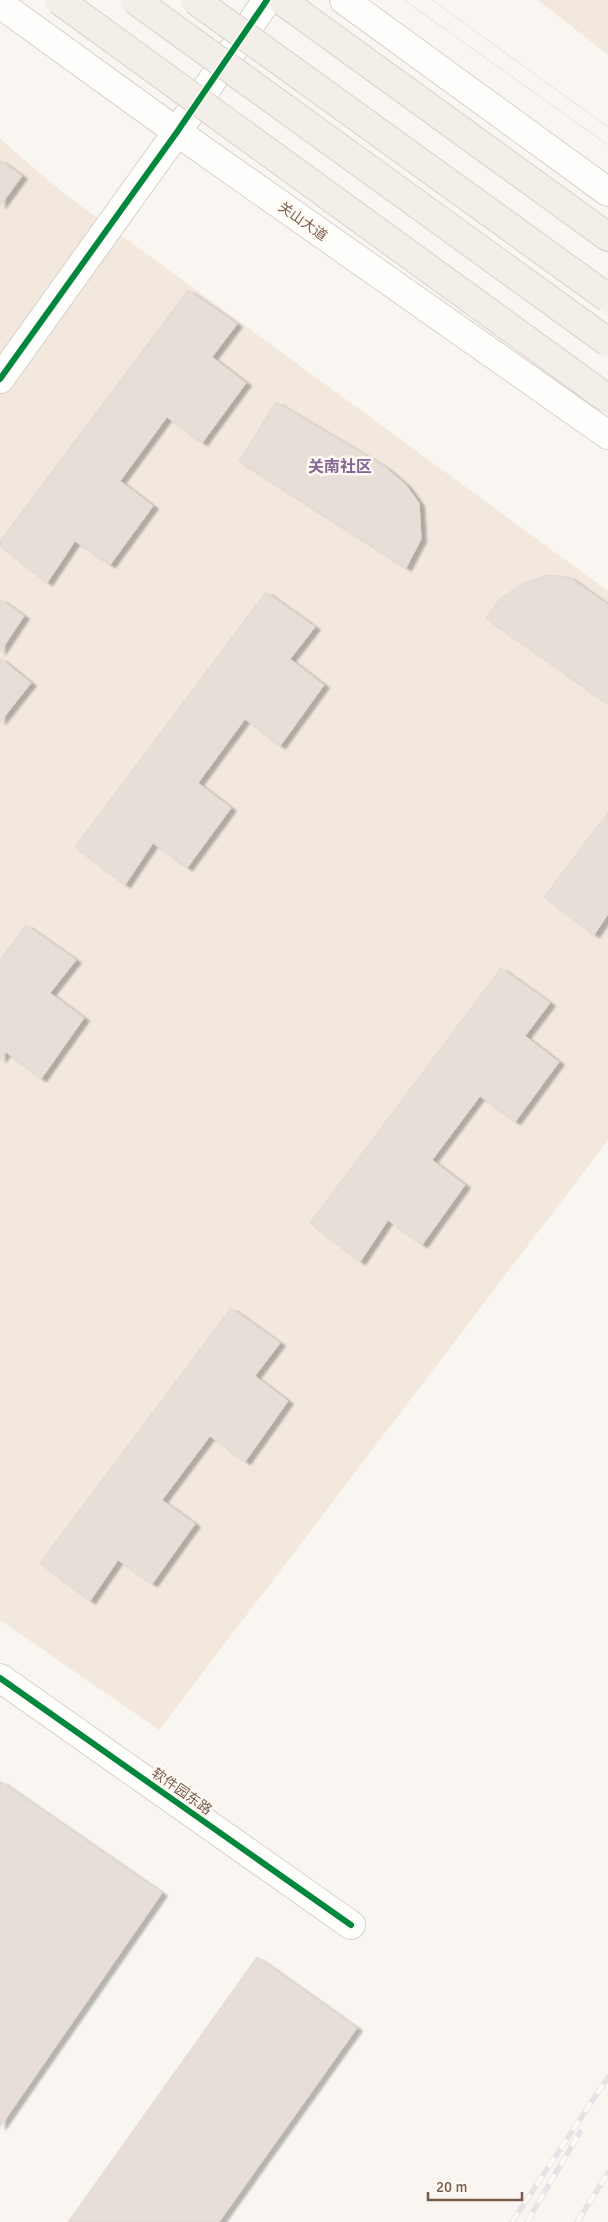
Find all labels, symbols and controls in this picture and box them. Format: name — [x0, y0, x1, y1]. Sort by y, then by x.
street label: 关山大道 — [275, 198, 331, 244]
district label: 关南社区 — [308, 457, 372, 477]
street label: 软件园东路 — [148, 1764, 215, 1818]
scale bar — [428, 2170, 522, 2202]
text: 20 m — [436, 2178, 467, 2196]

